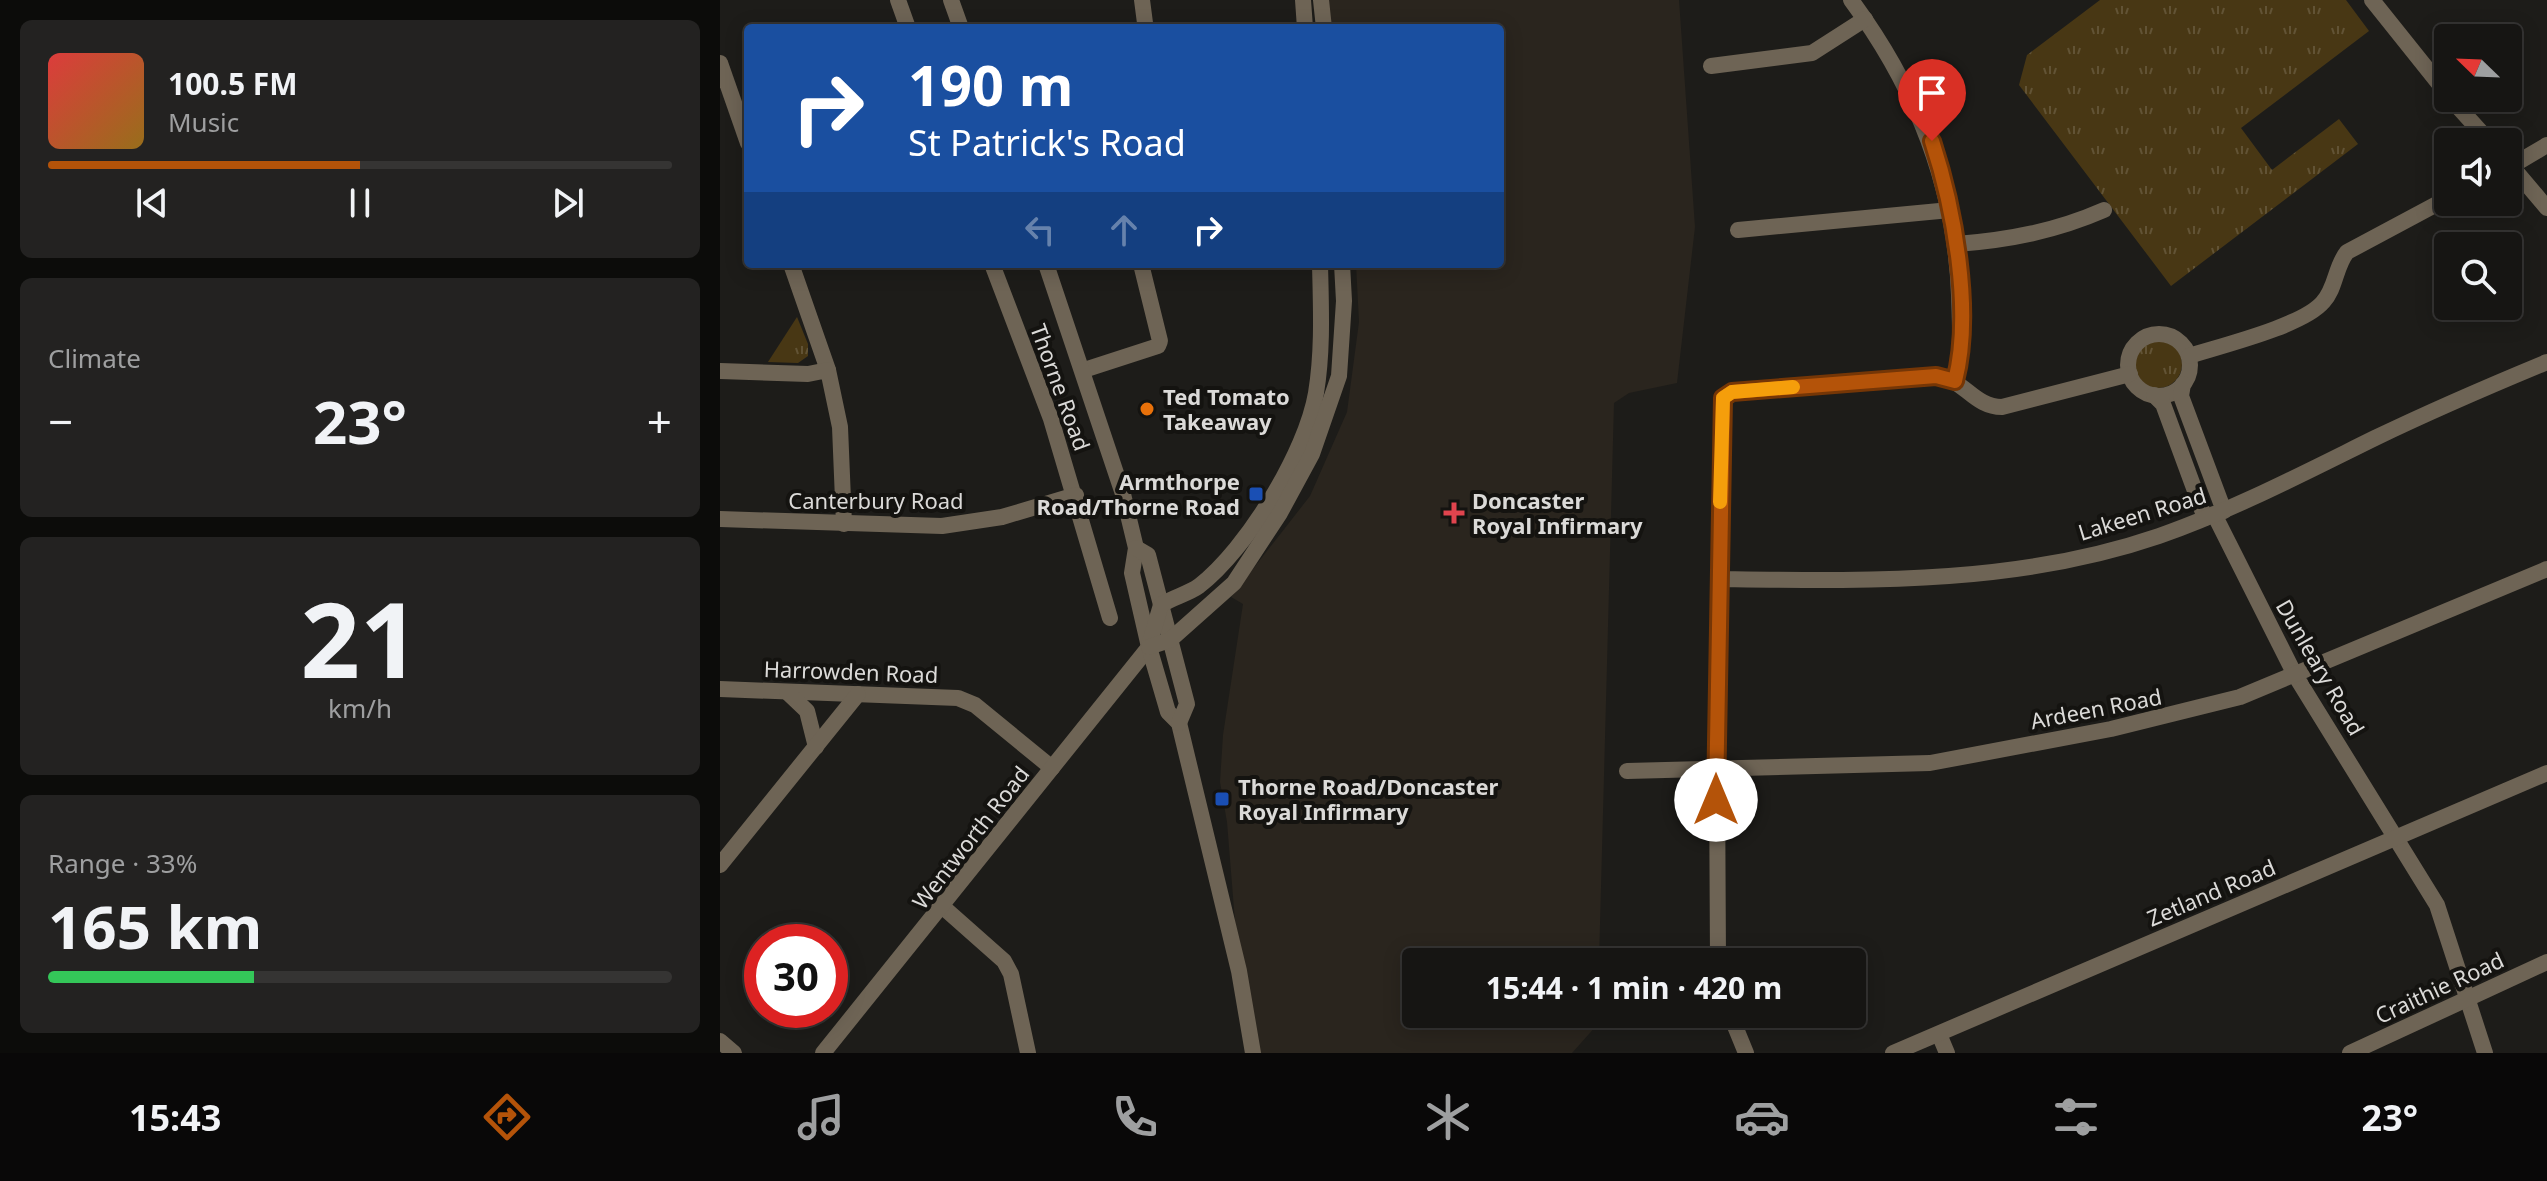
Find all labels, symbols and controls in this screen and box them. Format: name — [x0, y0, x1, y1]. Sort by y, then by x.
north arrow — [2434, 24, 2522, 112]
map controls — [2434, 24, 2522, 320]
text: 190 m — [908, 46, 1073, 122]
icon: right — [776, 56, 880, 160]
pin — [1898, 59, 1966, 141]
text: 100.5 FM — [168, 63, 298, 104]
icon: arrive — [1910, 71, 1954, 115]
text: Music — [168, 104, 239, 140]
text: St Patrick's Road — [908, 118, 1186, 167]
button: sound — [2434, 128, 2522, 216]
icon: previous — [130, 181, 174, 225]
icon: pause — [338, 181, 382, 225]
icon: next — [546, 181, 590, 225]
icon: left — [1018, 208, 1062, 252]
icon: ahead — [1102, 208, 1146, 252]
icon: right — [1186, 208, 1230, 252]
button: search — [2434, 232, 2522, 320]
street label: Thorne Road — [1024, 319, 1098, 455]
text: Climate — [48, 340, 141, 376]
text: 23° — [313, 380, 407, 462]
place label: Ted Tomato Takeaway — [1163, 381, 1290, 436]
text: − — [48, 391, 73, 451]
text: + — [647, 391, 672, 451]
marker: Ted Tomato Takeaway — [1138, 400, 1156, 418]
place label: Armthorpe Road/Thorne Road — [1037, 466, 1240, 521]
street label: Lakeen Road — [2074, 479, 2210, 547]
street label: Canterbury Road — [788, 485, 964, 515]
marker: Armthorpe Road/Thorne Road — [1247, 485, 1265, 503]
place label: Doncaster Royal Infirmary — [1472, 485, 1643, 540]
marker: Doncaster Royal Infirmary — [1443, 502, 1465, 524]
text: 21 — [301, 567, 419, 708]
street label: Dunleary Road — [2270, 593, 2372, 741]
street label: Harrowden Road — [763, 653, 939, 689]
street label: Ardeen Road — [2028, 681, 2164, 735]
text: km/h — [328, 690, 392, 726]
position arrow — [1674, 758, 1758, 842]
street label: Wentworth Road — [905, 759, 1035, 915]
place label: Thorne Road/Doncaster Royal Infirmary — [1238, 771, 1499, 826]
marker: Thorne Road/Doncaster Royal Infirmary — [1213, 790, 1231, 808]
text: Range · 33% — [48, 845, 197, 881]
street label: Zetland Road — [2142, 851, 2280, 933]
text: 165 km — [48, 885, 262, 967]
speed limit sign: 30 — [744, 924, 848, 1028]
street label: Craithie Road — [2370, 944, 2508, 1030]
text: 15:44 · 1 min · 420 m — [1486, 967, 1782, 1008]
icon: directions — [479, 1089, 535, 1145]
icon: music — [793, 1089, 849, 1145]
icon: phone — [1107, 1089, 1163, 1145]
icon: climate — [1420, 1089, 1476, 1145]
icon: car — [1734, 1089, 1790, 1145]
icon: filters — [2048, 1089, 2104, 1145]
text: 15:43 — [129, 1093, 221, 1142]
text: 23° — [2362, 1093, 2418, 1142]

